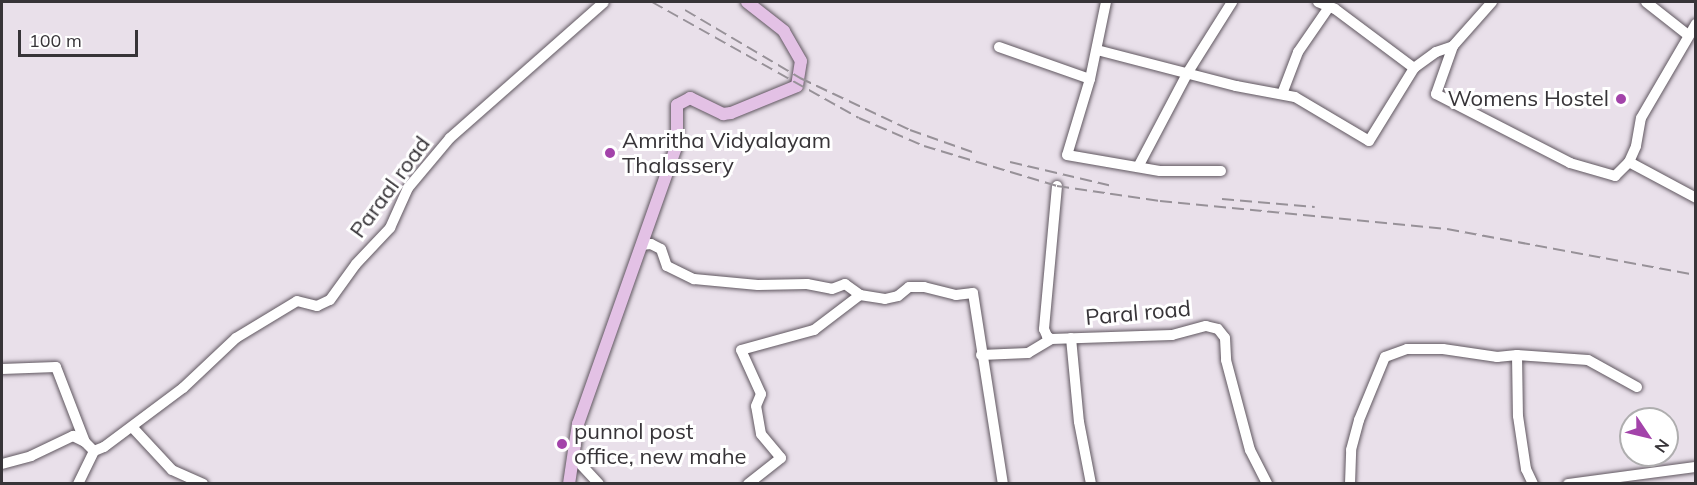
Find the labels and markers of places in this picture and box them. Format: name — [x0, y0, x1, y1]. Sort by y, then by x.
place label: Womens Hostel — [1447, 86, 1609, 112]
marker: Womens Hostel — [1614, 92, 1628, 106]
place label: Amritha Vidyalayam Thalassery — [622, 127, 831, 178]
marker: Amritha Vidyalayam Thalassery — [603, 146, 617, 160]
place label: punnol post office, new mahe — [574, 418, 747, 470]
marker: punnol post office, new mahe — [555, 437, 569, 451]

